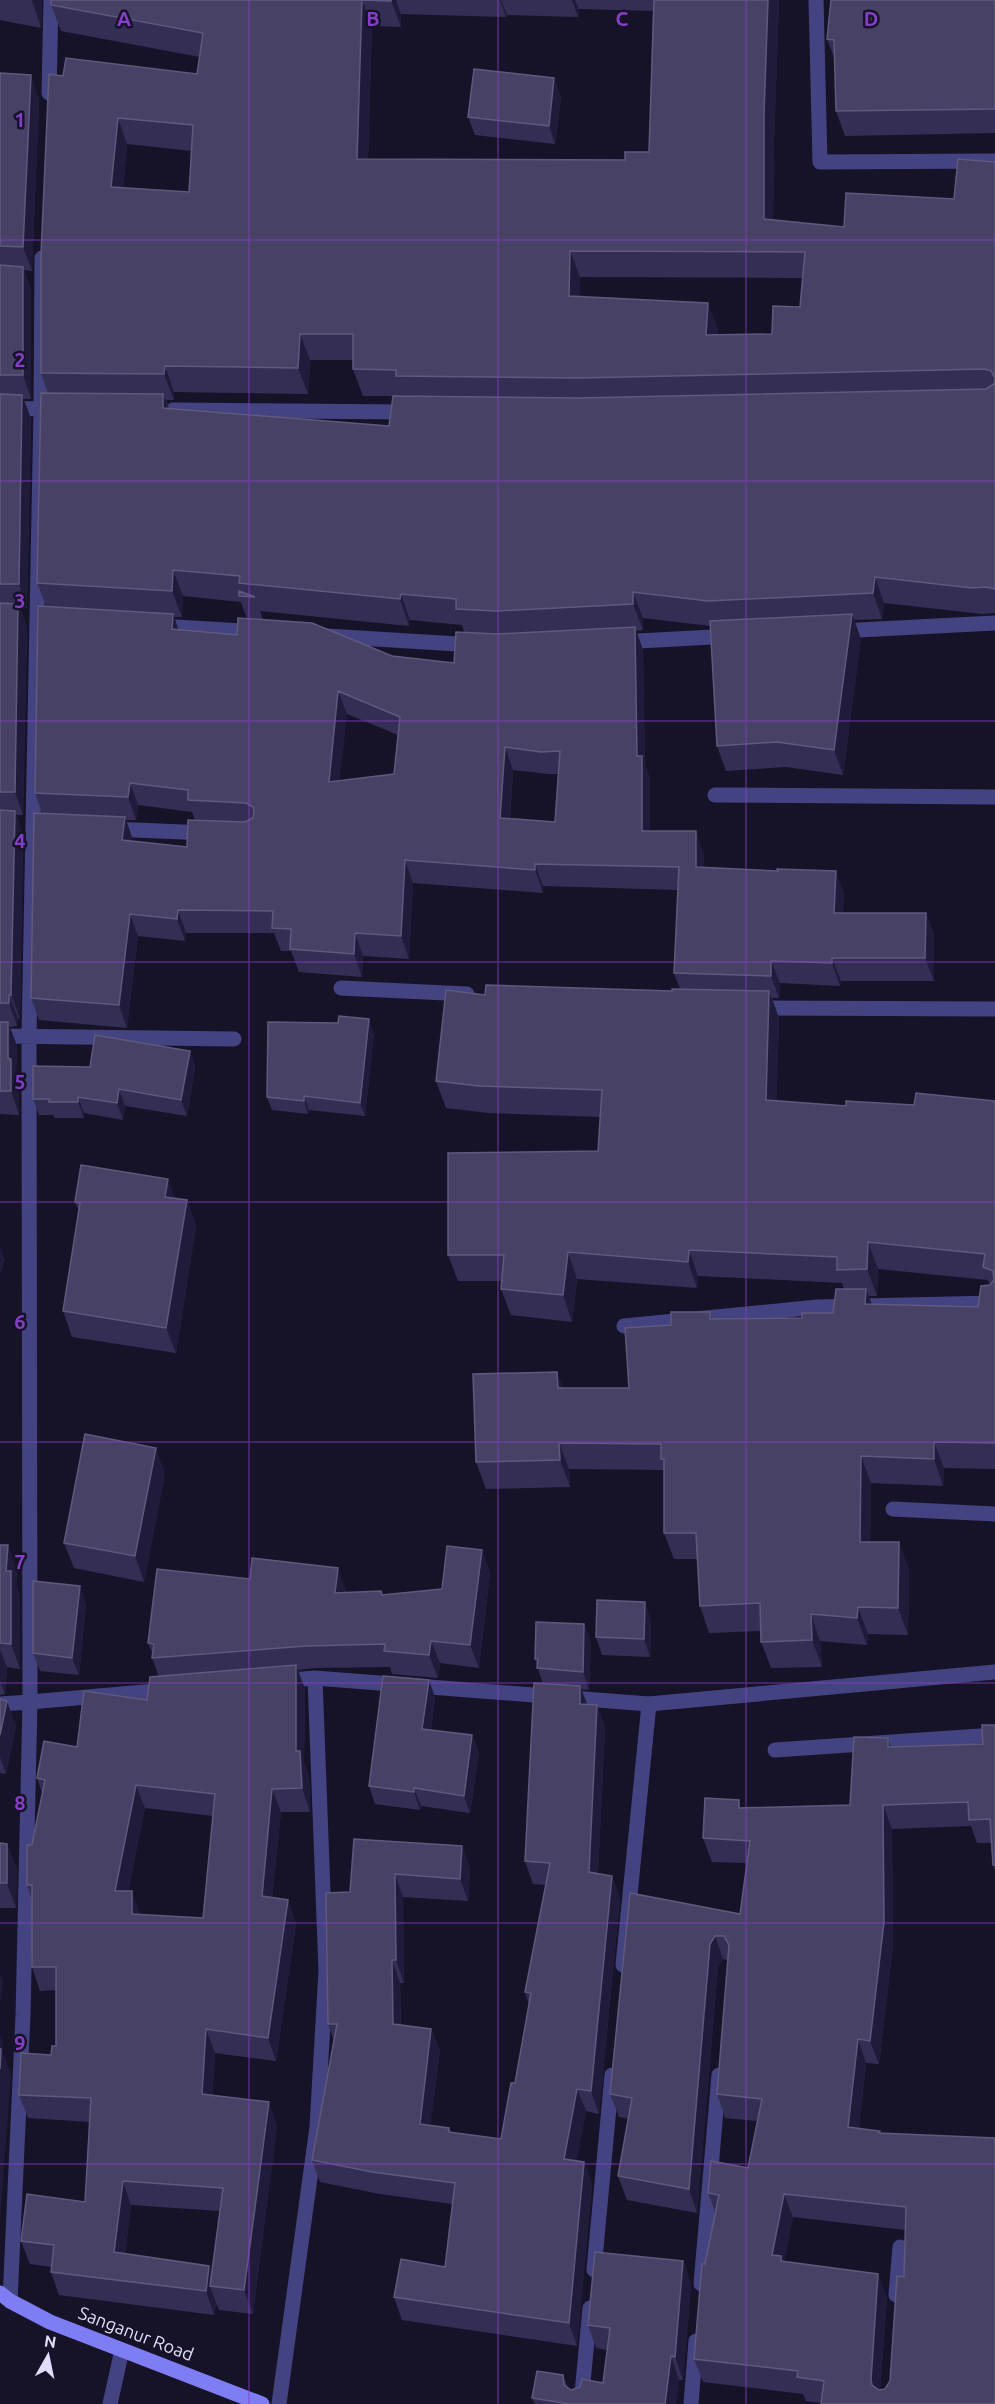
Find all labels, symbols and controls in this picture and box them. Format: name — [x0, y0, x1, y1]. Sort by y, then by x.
text: A — [117, 7, 131, 30]
text: B — [366, 7, 380, 30]
text: C — [616, 7, 629, 30]
text: D — [864, 7, 878, 30]
text: 1 — [14, 108, 26, 131]
text: 2 — [14, 348, 26, 371]
text: 3 — [14, 589, 26, 612]
text: 4 — [14, 829, 26, 852]
text: 5 — [14, 1070, 26, 1093]
text: 6 — [14, 1310, 26, 1333]
text: 7 — [14, 1550, 26, 1573]
text: 8 — [14, 1791, 26, 1814]
text: 9 — [14, 2031, 26, 2054]
street label: Sanganur Road — [76, 2302, 197, 2364]
north arrow — [18, 2326, 78, 2386]
text: N — [43, 2331, 58, 2351]

